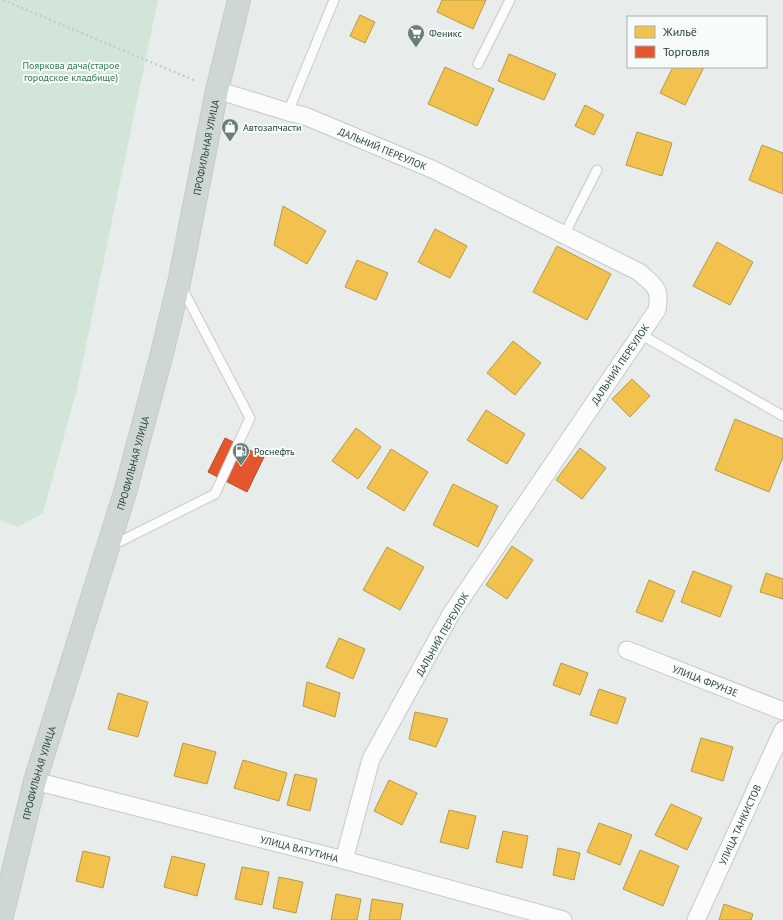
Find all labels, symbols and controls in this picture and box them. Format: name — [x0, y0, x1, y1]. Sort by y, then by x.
legend — [627, 16, 767, 68]
supermarket icon: Феникс — [406, 23, 426, 48]
text: Жильё — [662, 24, 697, 39]
place label: Феникс — [429, 27, 462, 40]
text: Торговля — [663, 44, 709, 59]
park label: Пояркова дача(старое городское кладбище) — [23, 59, 119, 84]
street label: ПРОФИЛЬНАЯ УЛИЦА — [190, 98, 222, 196]
shop icon: Автозапчасти — [220, 117, 240, 142]
place label: Автозапчасти — [243, 121, 301, 134]
street label: ДАЛЬНИЙ ПЕРЕУЛОК — [336, 125, 429, 173]
street label: ДАЛЬНИЙ ПЕРЕУЛОК — [589, 321, 652, 407]
street label: ПРОФИЛЬНАЯ УЛИЦА — [114, 414, 152, 512]
fuel station icon: Роснефть — [231, 441, 251, 466]
place label: Роснефть — [254, 445, 295, 458]
street label: ДАЛЬНИЙ ПЕРЕУЛОК — [413, 590, 472, 678]
street label: УЛИЦА ФРУНЗЕ — [670, 662, 740, 700]
street label: ПРОФИЛЬНАЯ УЛИЦА — [20, 724, 59, 821]
street label: УЛИЦА ТАНКИСТОВ — [716, 782, 764, 867]
street label: УЛИЦА ВАТУТИНА — [259, 833, 340, 865]

